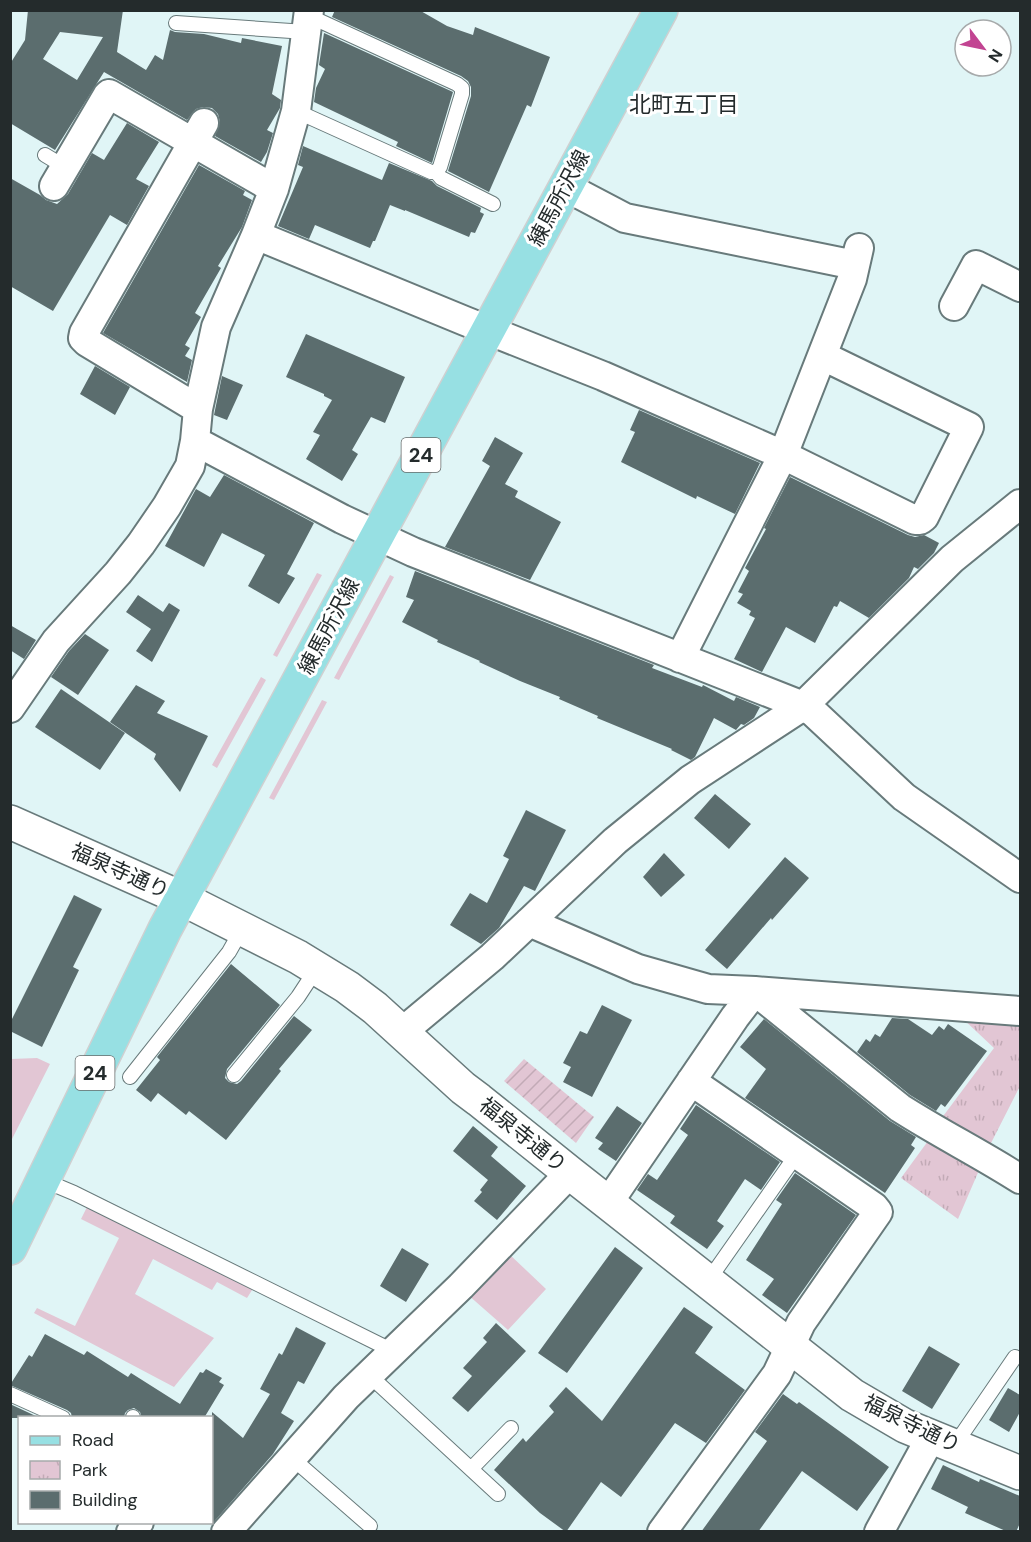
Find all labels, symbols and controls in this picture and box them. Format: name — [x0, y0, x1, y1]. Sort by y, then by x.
north arrow — [953, 18, 1013, 78]
text: N — [983, 45, 1007, 66]
district label: 北町五丁目 — [629, 90, 739, 119]
street label: 練馬所沢線 — [522, 145, 596, 251]
road number: 24 — [402, 438, 440, 472]
street label: 練馬所沢線 — [292, 573, 366, 679]
street label: 福泉寺通り — [66, 837, 174, 905]
road number: 24 — [76, 1056, 115, 1090]
street label: 福泉寺通り — [473, 1091, 573, 1179]
street label: 福泉寺通り — [859, 1388, 965, 1460]
legend — [18, 1416, 213, 1524]
text: Road — [72, 1428, 114, 1452]
text: Park — [72, 1458, 108, 1482]
text: Building — [72, 1488, 137, 1512]

